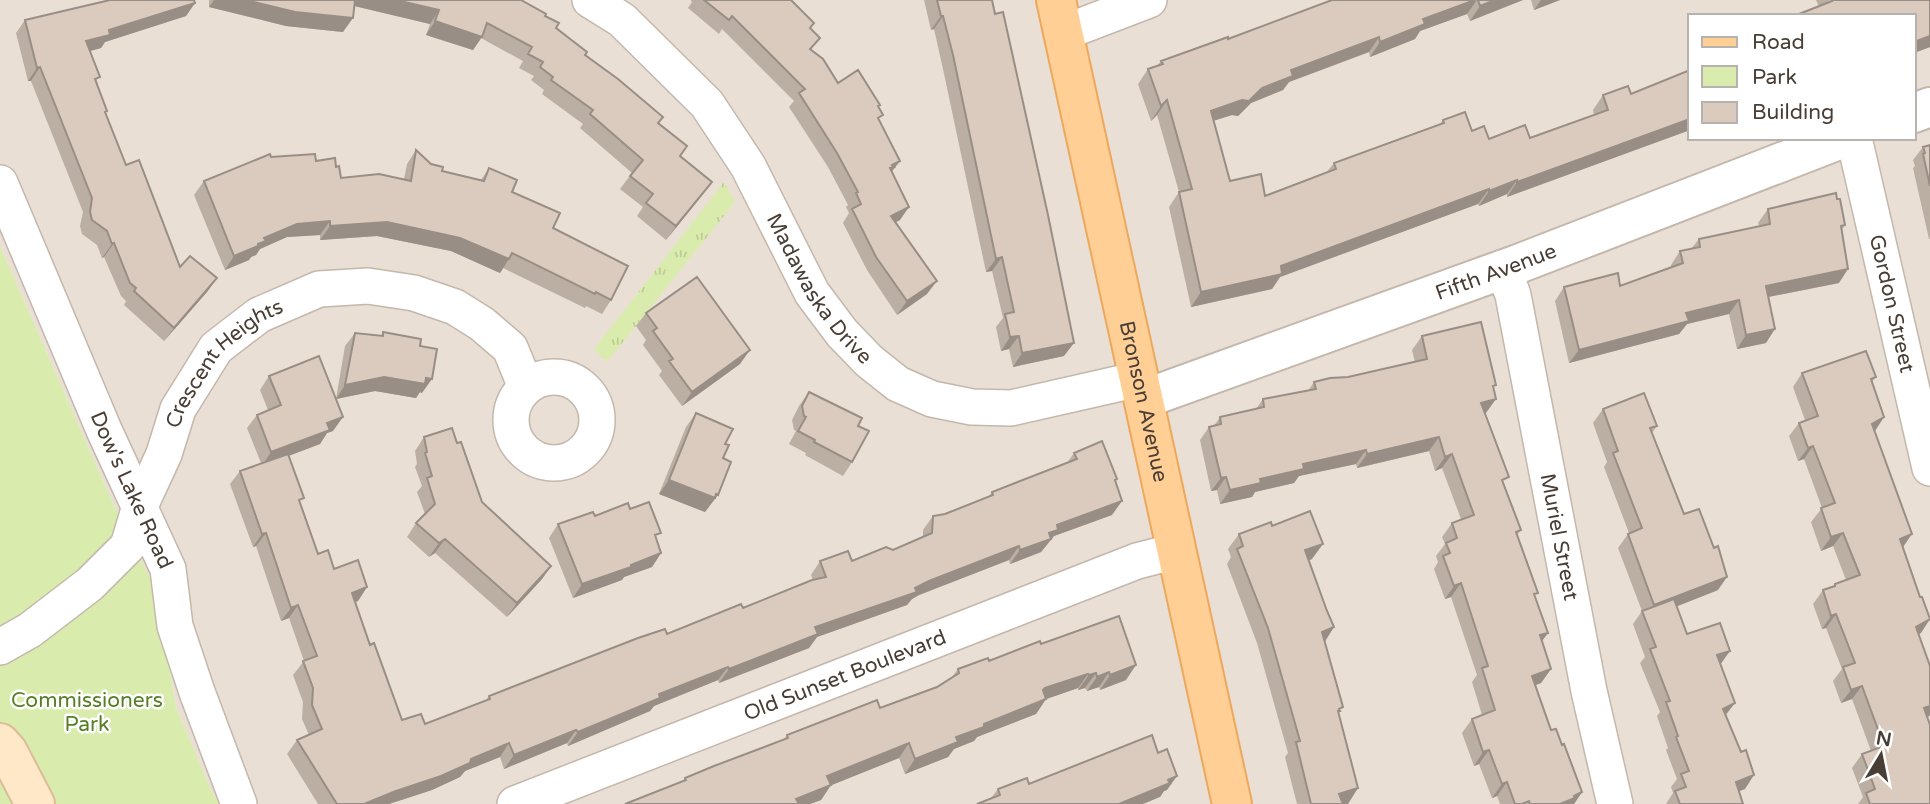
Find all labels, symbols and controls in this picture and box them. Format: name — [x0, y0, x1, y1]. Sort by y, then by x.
legend — [1688, 14, 1916, 140]
text: Road — [1752, 30, 1805, 55]
text: Park — [1752, 65, 1797, 90]
text: Building — [1752, 100, 1834, 125]
street label: Madawaska Drive — [761, 209, 877, 369]
street label: Gordon Street — [1864, 232, 1920, 375]
street label: Fifth Avenue — [1432, 238, 1560, 305]
street label: Crescent Heights — [160, 294, 287, 431]
street label: Bronson Avenue — [1114, 319, 1174, 484]
street label: Dow's Lake Road — [85, 408, 179, 572]
street label: Muriel Street — [1535, 471, 1584, 602]
street label: Old Sunset Boulevard — [740, 624, 950, 726]
park label: Commissioners Park — [11, 688, 163, 737]
north arrow — [1846, 720, 1916, 790]
text: N — [1874, 727, 1893, 751]

